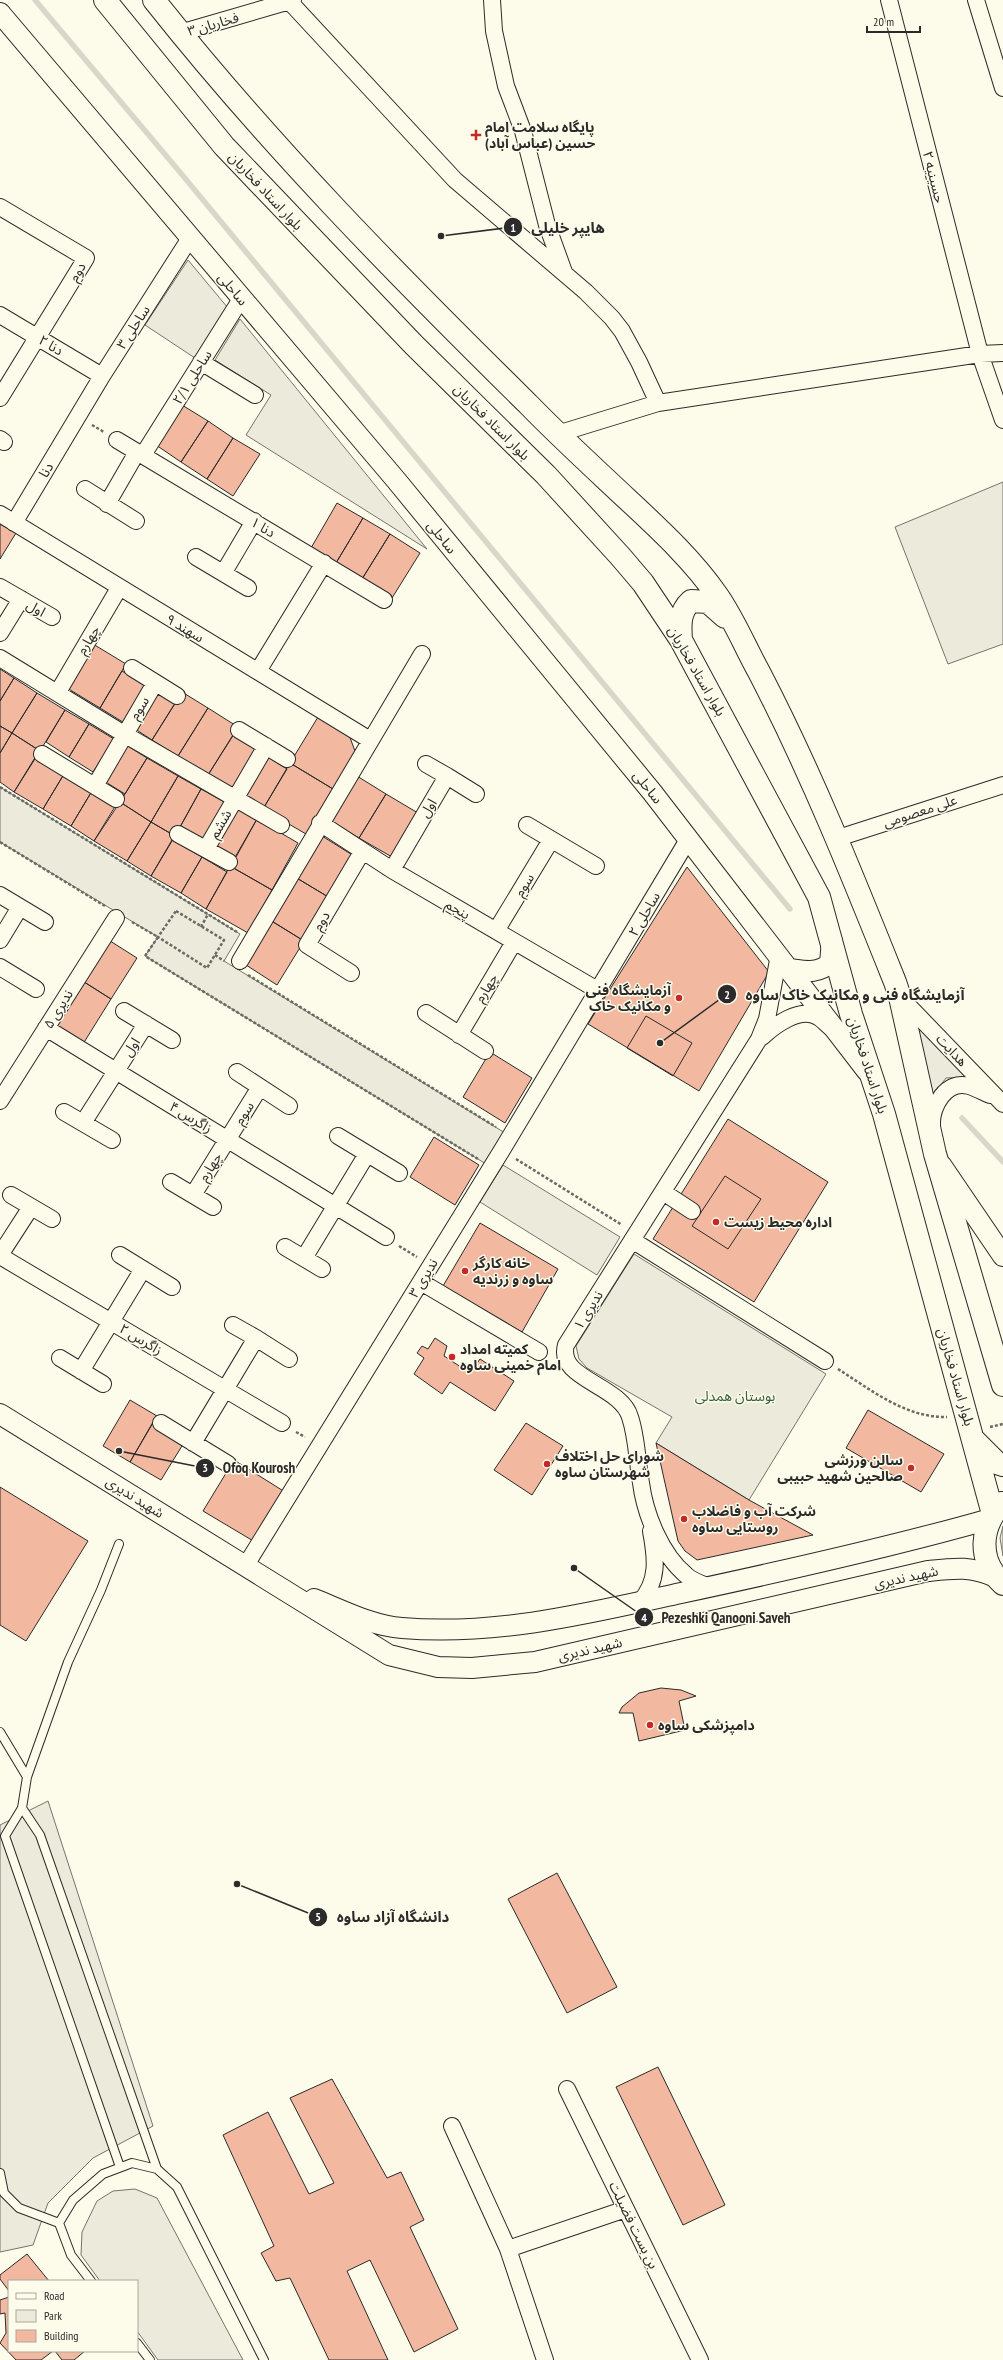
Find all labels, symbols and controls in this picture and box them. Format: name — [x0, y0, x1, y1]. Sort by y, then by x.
street label: فخاریان ۳ — [185, 8, 241, 40]
scale bar — [867, 8, 920, 34]
text: 20 m — [873, 14, 894, 29]
place label: پایگاه سلامت امام حسین (عباس آباد) — [485, 118, 596, 152]
marker: پایگاه سلامت امام حسین (عباس آباد) — [470, 129, 482, 141]
street label: بلوار استاد فخاریان — [225, 148, 307, 234]
street label: حسینیه ۲ — [919, 149, 949, 205]
callout: هایپر خلیلی — [503, 214, 613, 241]
text: هایپر خلیلی — [531, 218, 605, 238]
text: 1 — [510, 220, 516, 235]
street label: دوم — [64, 259, 92, 286]
street label: ساحلی — [214, 269, 252, 309]
street label: ساحلی ۳ — [112, 302, 154, 352]
street label: دنا ۲ — [35, 331, 67, 359]
street label: ساحلی ۲/۱ — [168, 346, 216, 408]
street label: بلوار استاد فخاریان — [450, 380, 534, 464]
street label: دنا — [35, 459, 58, 481]
street label: دنا ۱ — [247, 513, 279, 541]
street label: ساحلی — [423, 517, 461, 557]
street label: اول — [23, 595, 49, 621]
street label: سهند ۹ — [163, 610, 207, 646]
street label: چهارم — [72, 622, 105, 659]
street label: بلوار استاد فخاریان — [664, 623, 730, 719]
street label: سوم — [125, 693, 155, 724]
street label: ساحلی — [629, 767, 667, 807]
street label: علی معصومی — [881, 791, 959, 831]
street label: اول — [415, 795, 441, 821]
street label: ششم — [205, 806, 237, 843]
street label: سوم — [510, 870, 540, 901]
street label: ساحلی ۲ — [624, 888, 664, 940]
street label: پنجم — [441, 895, 474, 925]
street label: دوم — [308, 908, 336, 935]
street label: چهارم — [470, 970, 503, 1007]
place label: آزمایشگاه فنی و مکانیک خاک — [585, 981, 671, 1015]
callout: آزمایشگاه فنی و مکانیک خاک ساوه — [717, 981, 973, 1008]
text: آزمایشگاه فنی و مکانیک خاک ساوه — [745, 985, 966, 1004]
street label: ندیری ۵ — [39, 986, 77, 1032]
text: 2 — [724, 987, 730, 1002]
marker: آزمایشگاه فنی و مکانیک خاک — [674, 993, 684, 1003]
street label: بلوار استاد فخاریان — [844, 1014, 892, 1116]
street label: هدایت — [932, 1030, 972, 1070]
street label: اول — [118, 1034, 144, 1060]
street label: زاگرس ۴ — [166, 1097, 216, 1137]
street label: سوم — [230, 1098, 260, 1129]
street label: چهارم — [194, 1149, 227, 1186]
place label: اداره محیط زیست — [724, 1213, 832, 1231]
marker: اداره محیط زیست — [711, 1217, 721, 1227]
place label: خانه کارگر ساوه و زرندیه — [472, 1254, 553, 1288]
street label: ندیری ۳ — [404, 1255, 442, 1301]
marker: خانه کارگر ساوه و زرندیه — [460, 1266, 470, 1276]
street label: ندیری ۱ — [569, 1287, 607, 1333]
street label: زاگرس ۲ — [116, 1319, 166, 1359]
street label: بلوار استاد فخاریان — [933, 1326, 979, 1428]
place label: کمیته امداد امام خمینی ساوه — [460, 1340, 561, 1376]
marker: کمیته امداد امام خمینی ساوه — [447, 1352, 457, 1362]
park label: بوستان همدلی — [695, 1387, 776, 1405]
place label: شورای حل اختلاف شهرستان ساوه — [555, 1447, 664, 1481]
place label: سالن ورزشی صالحین شهید حبیبی — [777, 1451, 903, 1485]
callout: Ofoq Kourosh — [195, 1454, 303, 1481]
text: Ofoq Kourosh — [223, 1458, 295, 1477]
marker: شورای حل اختلاف شهرستان ساوه — [542, 1459, 552, 1469]
text: 3 — [202, 1460, 208, 1475]
marker: سالن ورزشی صالحین شهید حبیبی — [906, 1463, 916, 1473]
street label: شهید ندیری — [103, 1472, 167, 1522]
place label: شرکت آب و فاضلاب روستایی ساوه — [692, 1502, 816, 1536]
marker: شرکت آب و فاضلاب روستایی ساوه — [679, 1514, 689, 1524]
street label: شهید ندیری — [872, 1561, 940, 1593]
callout: Pezeshki Qanooni Saveh — [634, 1604, 799, 1631]
text: Pezeshki Qanooni Saveh — [661, 1608, 791, 1627]
text: 4 — [641, 1610, 647, 1625]
street label: شهید ندیری — [556, 1633, 624, 1665]
place label: دامپزشکی ساوه — [658, 1716, 755, 1735]
marker: دامپزشکی ساوه — [645, 1720, 655, 1730]
callout: دانشگاه آزاد ساوه — [308, 1903, 457, 1930]
text: دانشگاه آزاد ساوه — [337, 1907, 450, 1926]
text: 5 — [315, 1909, 321, 1924]
street label: بن بست فضیلت — [605, 2178, 663, 2272]
legend — [8, 2280, 138, 2352]
text: Road — [44, 2288, 64, 2303]
text: Park — [44, 2308, 62, 2323]
text: Building — [44, 2328, 79, 2343]

